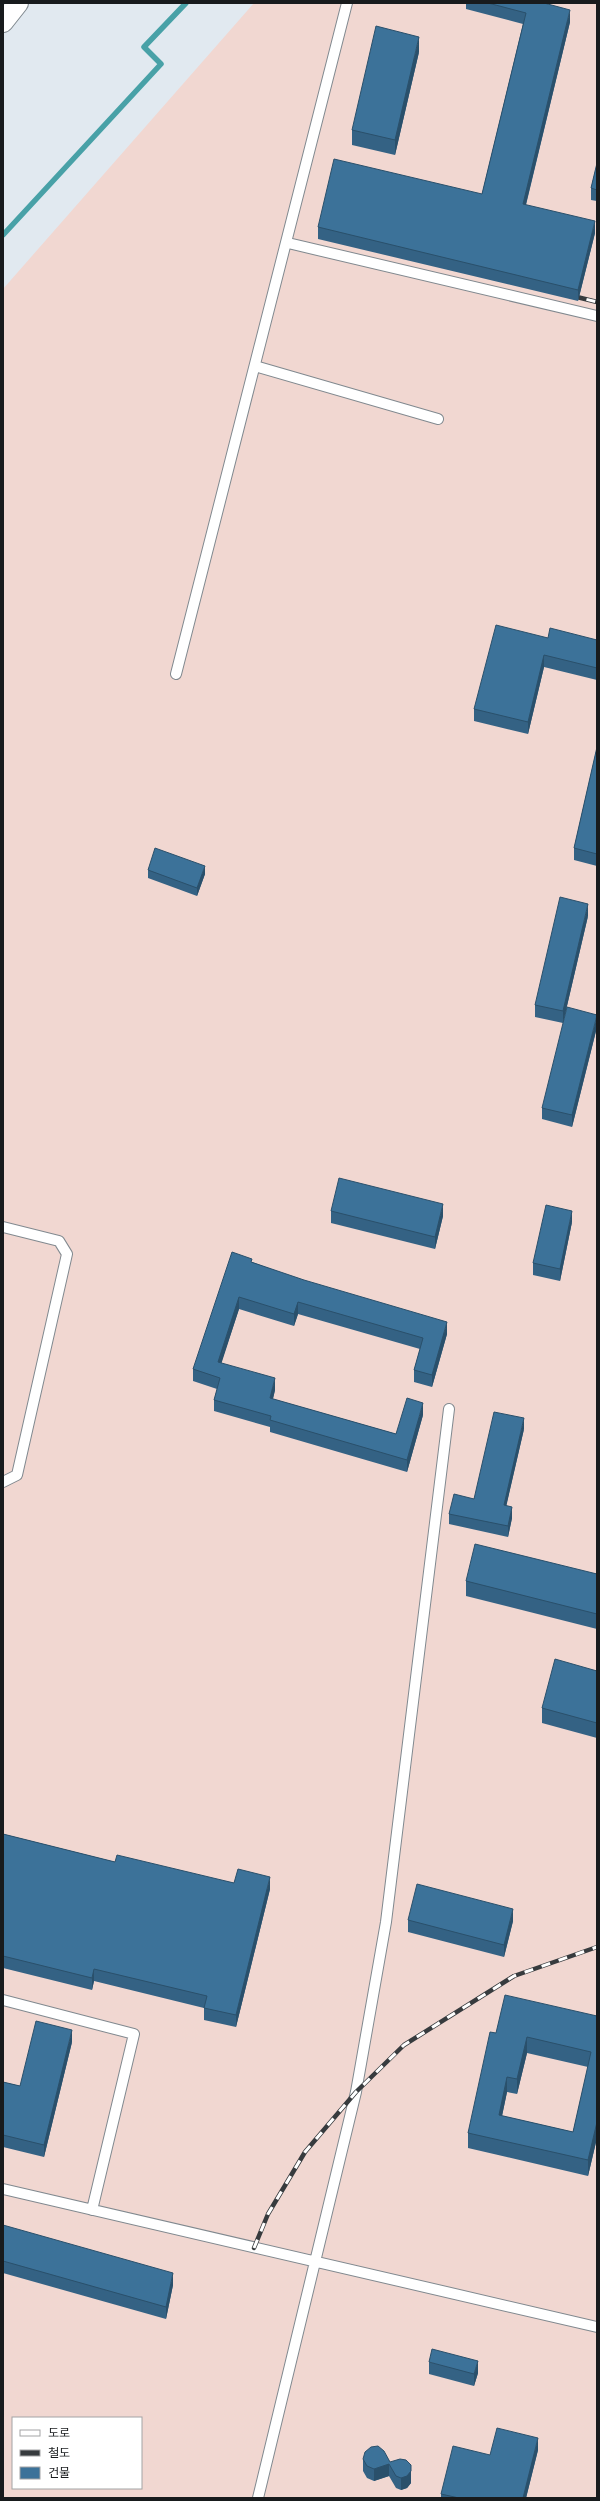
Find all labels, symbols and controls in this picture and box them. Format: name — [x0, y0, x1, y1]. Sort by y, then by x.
legend — [12, 2417, 142, 2489]
text: 도로 — [48, 2425, 70, 2441]
text: 철도 — [48, 2445, 70, 2461]
text: 건물 — [48, 2465, 70, 2481]

